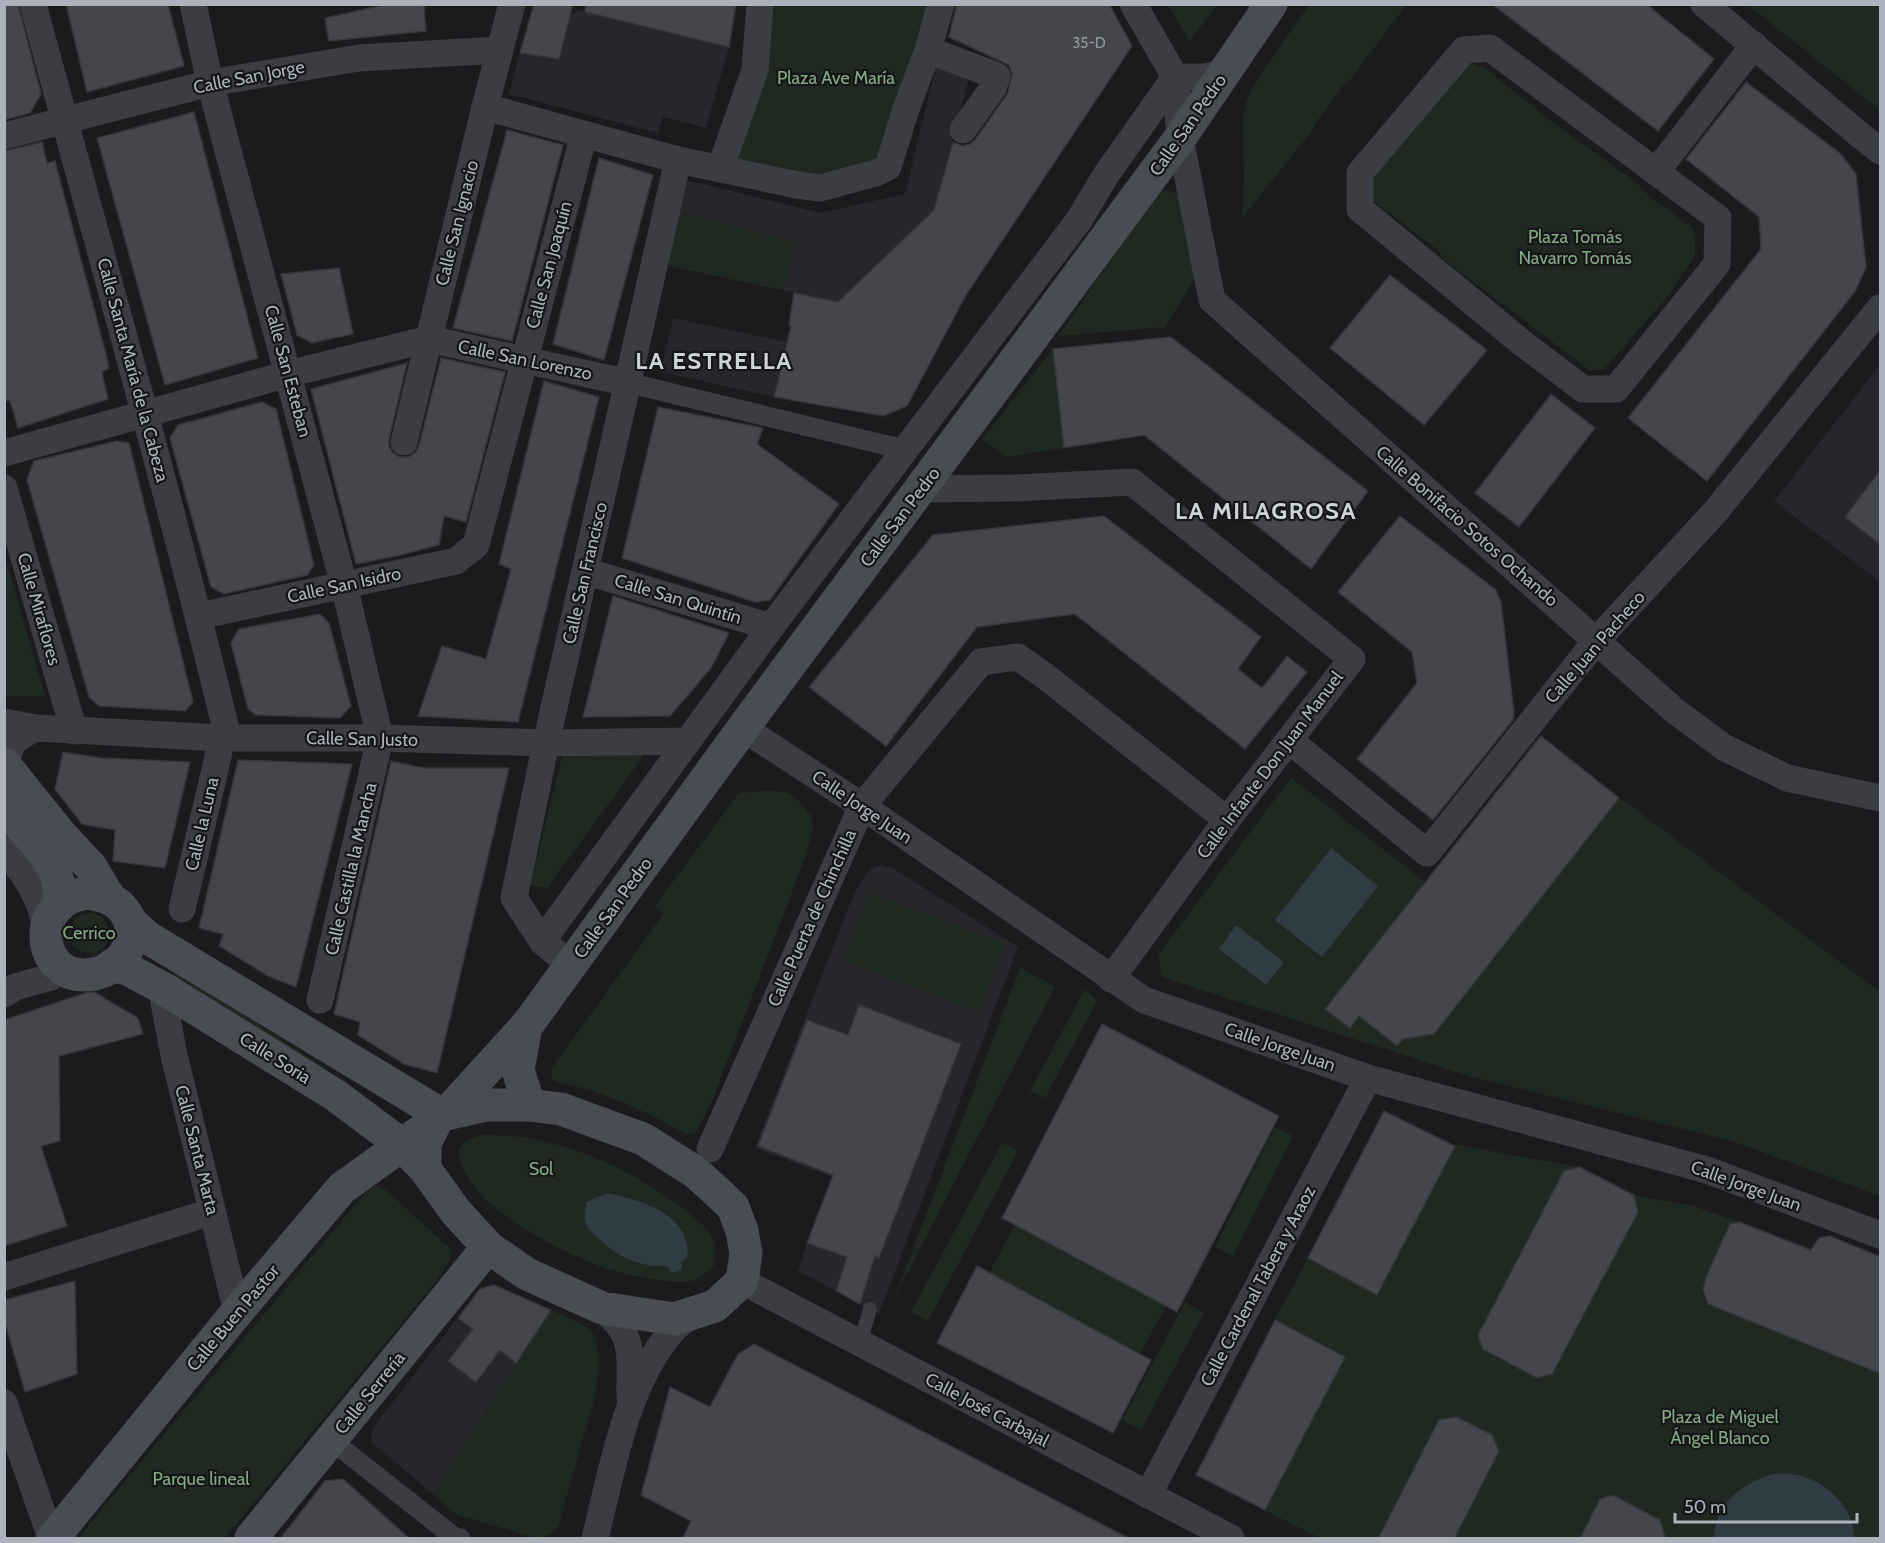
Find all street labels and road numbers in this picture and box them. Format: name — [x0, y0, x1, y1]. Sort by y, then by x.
street label: Calle San Jorge — [192, 55, 306, 99]
street label: Calle San Pedro — [1145, 70, 1231, 180]
street label: Calle San Ignacio — [431, 158, 483, 288]
street label: Calle San Joaquín — [521, 199, 577, 331]
street label: Calle Santa María de la Cabeza — [93, 256, 174, 485]
street label: Calle San Esteban — [260, 303, 316, 439]
street label: Calle San Lorenzo — [456, 335, 594, 385]
street label: Calle Bonifacio Sotos Ochando — [1371, 441, 1563, 611]
street label: Calle San Pedro — [855, 463, 945, 571]
street label: Calle San Francisco — [558, 500, 612, 646]
street label: Calle Miraflores — [12, 550, 66, 668]
street label: Calle San Isidro — [285, 562, 403, 608]
street label: Calle San Quintín — [612, 569, 744, 629]
street label: Calle Juan Pacheco — [1540, 586, 1650, 708]
street label: Calle Infante Don Juan Manuel — [1192, 666, 1348, 863]
street label: Calle San Justo — [306, 727, 418, 751]
street label: Calle Jorge Juan — [808, 765, 916, 849]
street label: Calle la Luna — [181, 775, 224, 873]
street label: Calle Castilla la Mancha — [320, 780, 382, 957]
street label: Calle Puerta de Chinchilla — [763, 826, 861, 1010]
street label: Calle San Pedro — [569, 853, 657, 963]
street label: Calle Jorge Juan — [1222, 1018, 1338, 1076]
street label: Calle Soria — [235, 1027, 315, 1089]
street label: Calle Santa Marta — [170, 1083, 224, 1217]
street label: Calle Jorge Juan — [1688, 1156, 1804, 1216]
street label: Calle Cardenal Tabera y Araoz — [1196, 1181, 1321, 1390]
street label: Calle Buen Pastor — [182, 1260, 284, 1376]
street label: Calle Serrería — [330, 1347, 410, 1439]
street label: Calle José Carbajal — [921, 1368, 1053, 1452]

